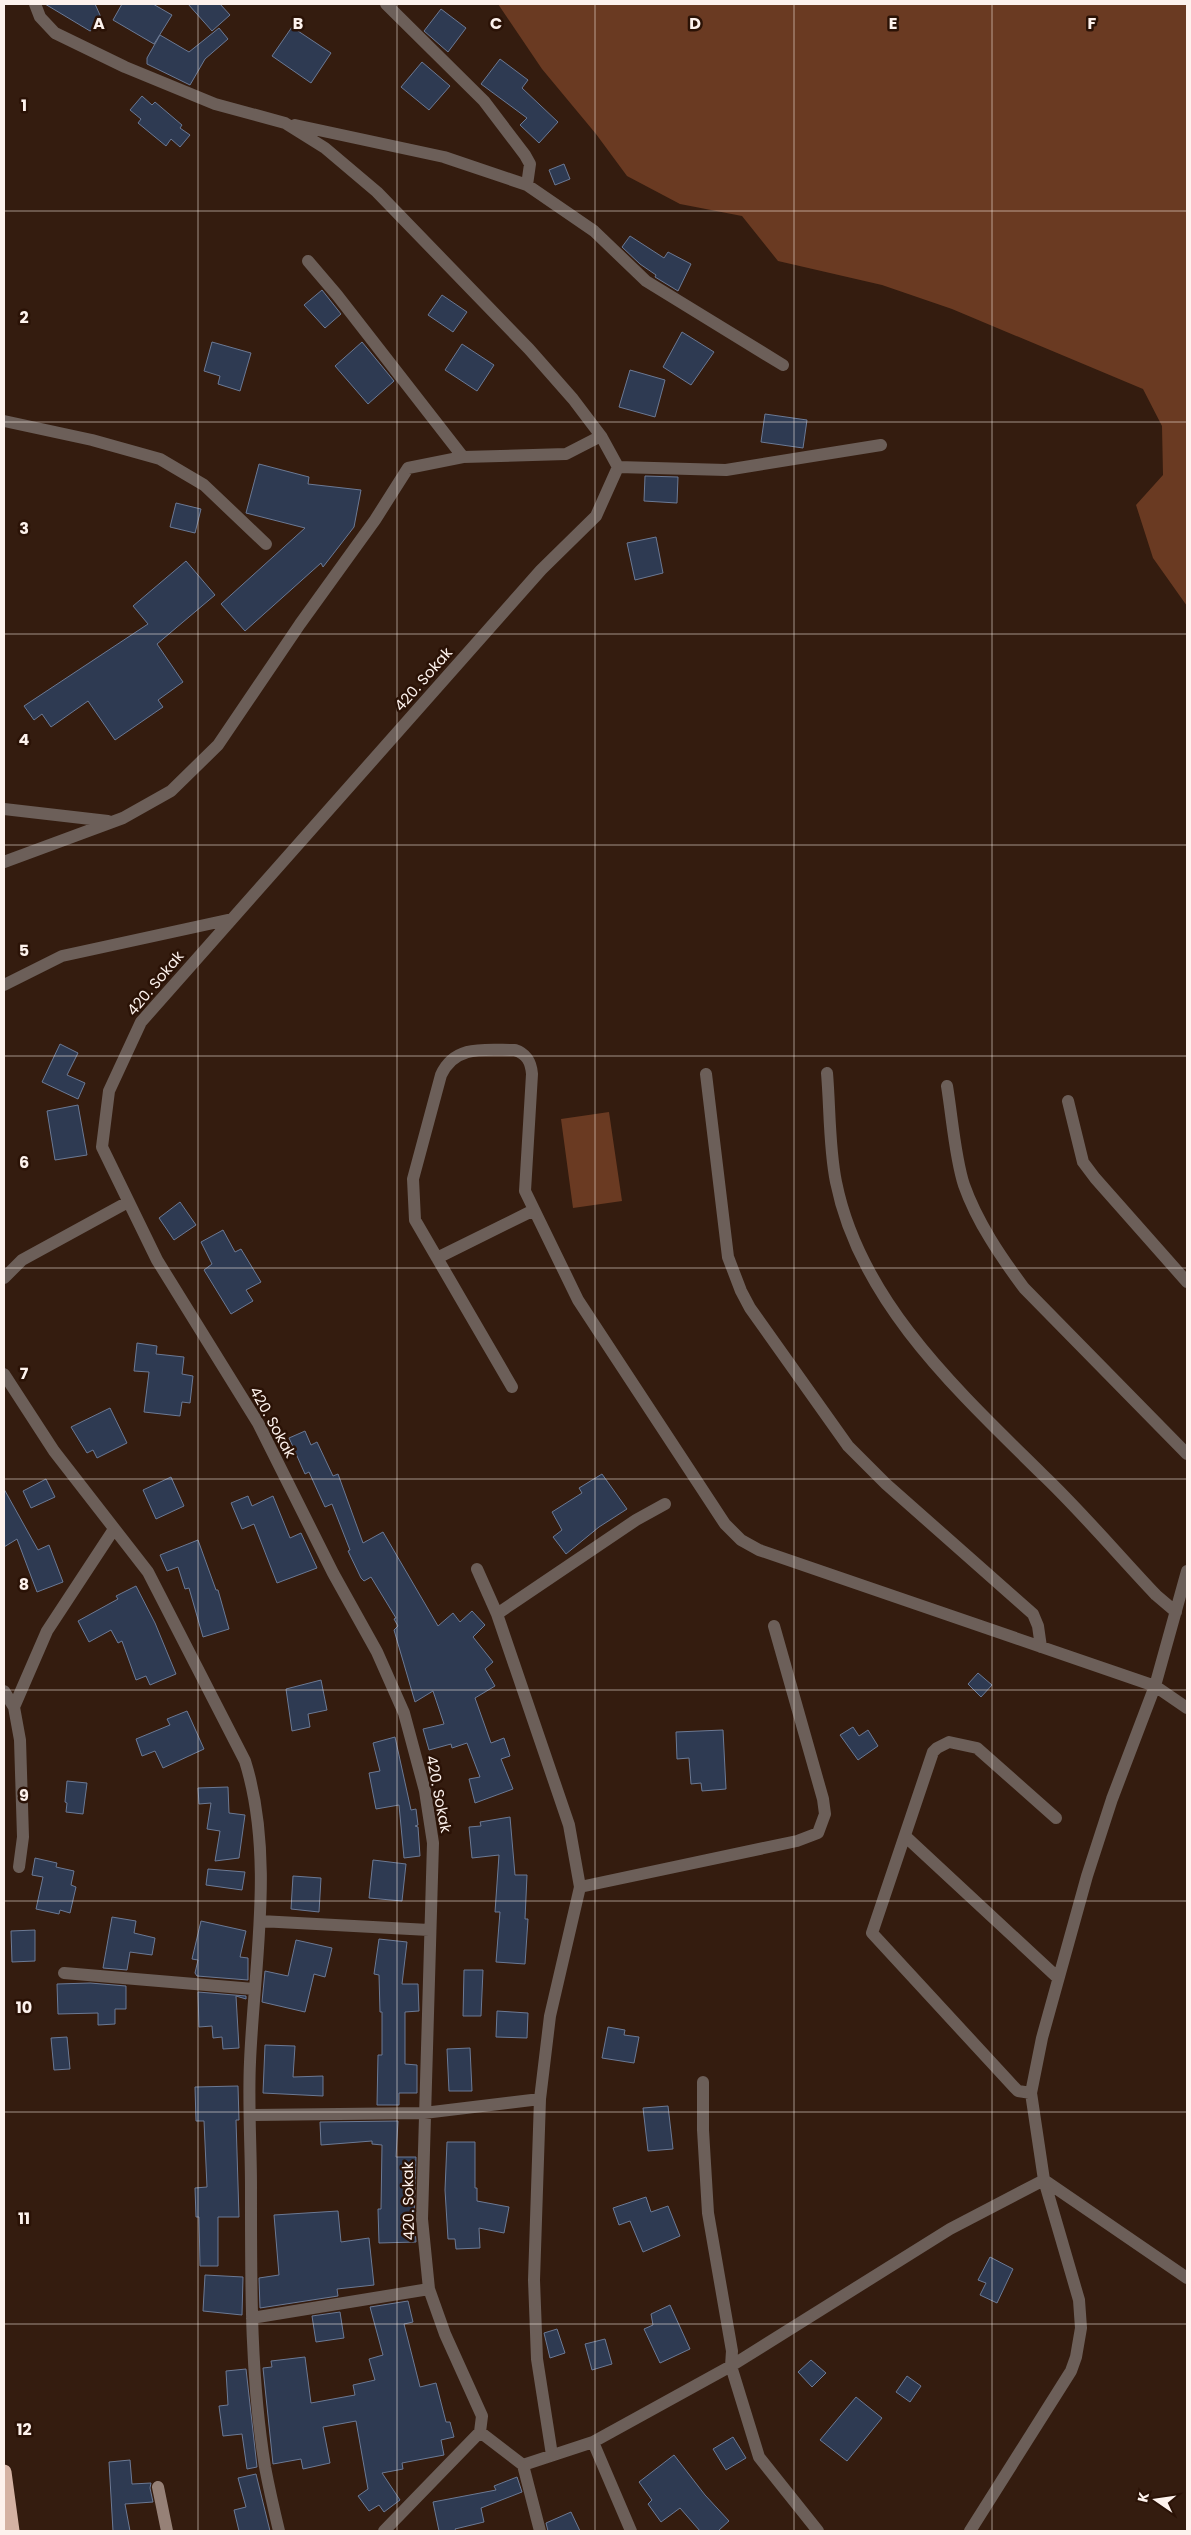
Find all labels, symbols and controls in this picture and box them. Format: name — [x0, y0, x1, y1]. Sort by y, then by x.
text: A — [93, 12, 105, 35]
text: B — [293, 12, 303, 35]
text: C — [490, 12, 502, 35]
text: D — [689, 12, 701, 35]
text: E — [889, 12, 897, 35]
text: F — [1088, 12, 1097, 35]
text: 1 — [21, 94, 27, 117]
text: 2 — [19, 306, 29, 329]
text: 3 — [19, 517, 29, 540]
street label: 420. Sokak — [389, 642, 457, 716]
text: 4 — [19, 728, 30, 751]
text: 5 — [19, 939, 29, 962]
street label: 420. Sokak — [122, 946, 188, 1020]
text: 6 — [19, 1151, 29, 1174]
text: 7 — [20, 1362, 29, 1385]
street label: 420. Sokak — [245, 1383, 301, 1462]
text: 8 — [19, 1573, 29, 1596]
street label: 420. Sokak — [421, 1753, 457, 1835]
text: 9 — [19, 1784, 29, 1807]
text: 10 — [16, 1996, 32, 2019]
street label: 420. Sokak — [397, 2161, 419, 2240]
text: 11 — [18, 2207, 30, 2230]
text: 12 — [16, 2418, 32, 2441]
north arrow — [1131, 2475, 1181, 2525]
text: K — [1132, 2490, 1154, 2504]

